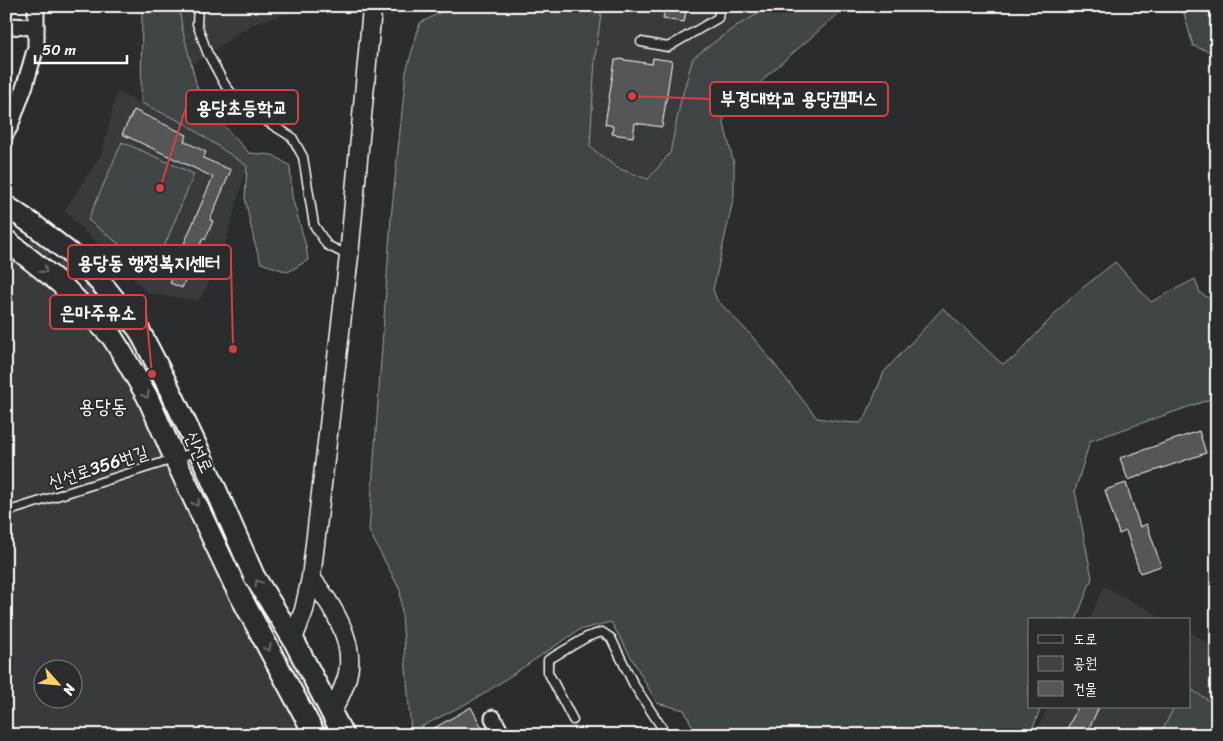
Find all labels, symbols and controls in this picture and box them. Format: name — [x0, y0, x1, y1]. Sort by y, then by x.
scale bar — [35, 32, 128, 64]
text: 50 m — [42, 37, 77, 63]
callout: 부경대학교 용당캠퍼스 — [710, 82, 888, 116]
text: 부경대학교 용당캠퍼스 — [720, 82, 878, 115]
callout: 용당초등학교 — [186, 90, 298, 124]
text: 용당초등학교 — [196, 91, 288, 124]
callout: 용당동 행정복지센터 — [68, 245, 231, 279]
text: 용당동 행정복지센터 — [78, 246, 220, 279]
one-way arrow — [39, 265, 48, 274]
callout: 은마주유소 — [50, 295, 146, 329]
text: 은마주유소 — [60, 296, 136, 329]
district label: 용당동 — [79, 389, 127, 424]
one-way arrow — [140, 390, 150, 399]
street label: 신선로 — [176, 426, 222, 478]
street label: 신선로356번길 — [44, 436, 153, 498]
one-way arrow — [189, 498, 200, 507]
one-way arrow — [255, 579, 265, 588]
legend — [1028, 618, 1190, 708]
text: 도로 — [1073, 626, 1097, 652]
one-way arrow — [262, 643, 272, 652]
text: 공원 — [1073, 650, 1097, 676]
north arrow — [32, 658, 82, 708]
text: 건물 — [1073, 676, 1097, 702]
text: N — [56, 679, 83, 700]

